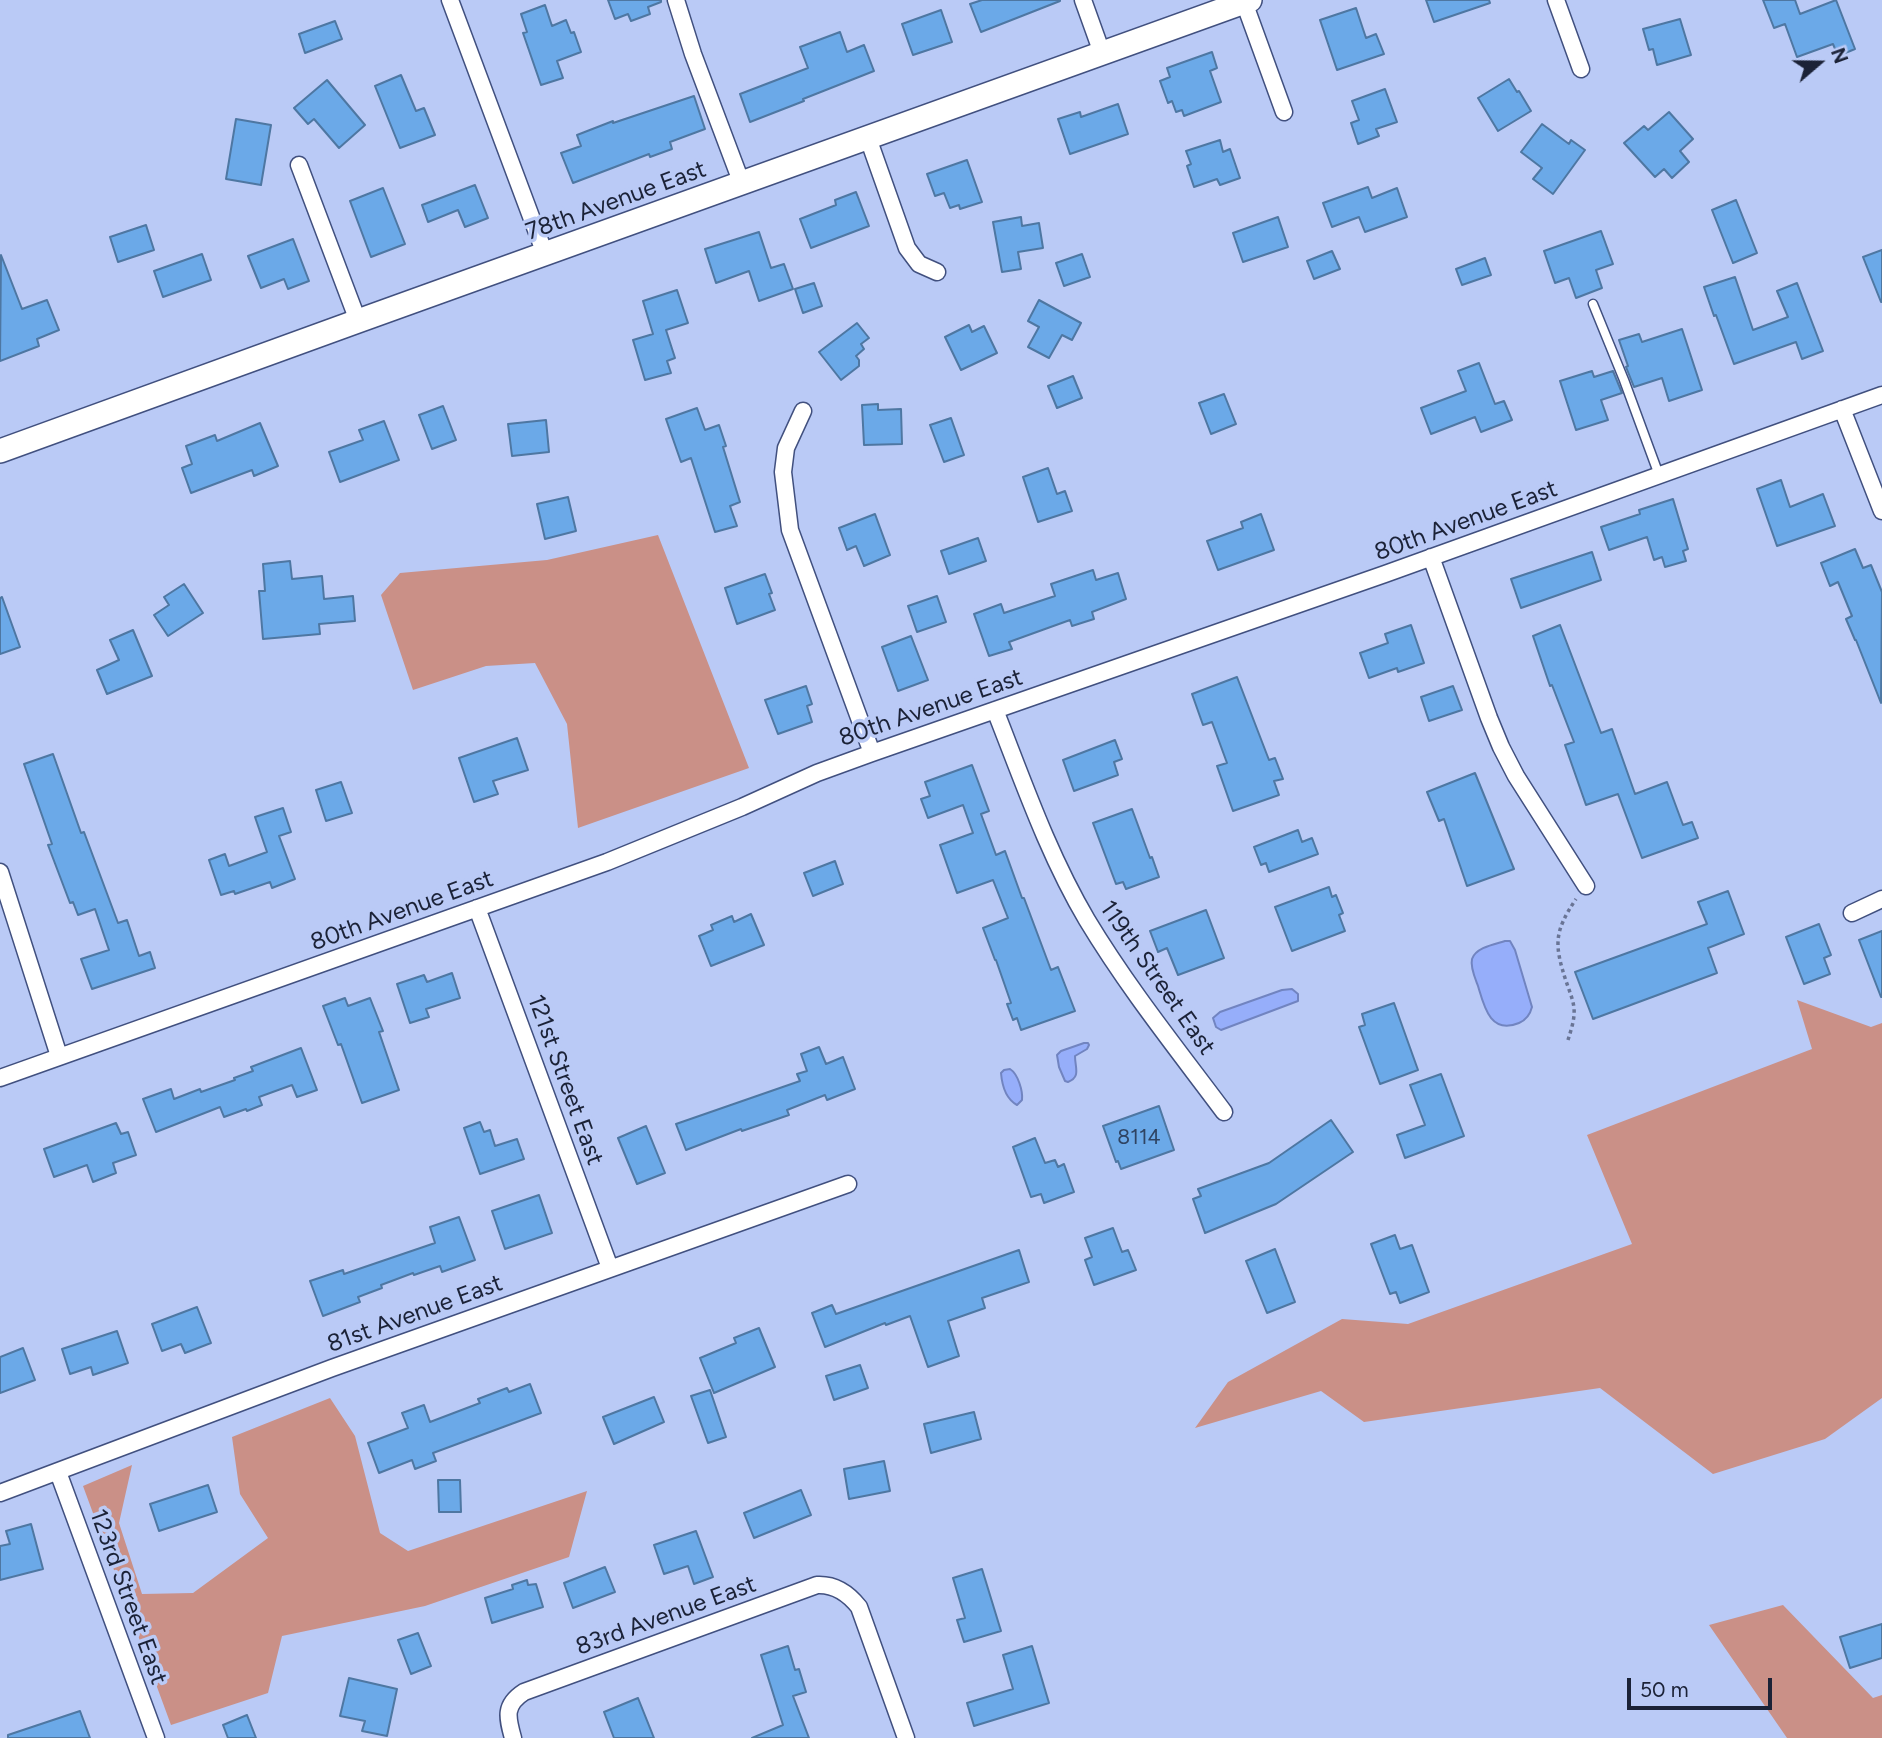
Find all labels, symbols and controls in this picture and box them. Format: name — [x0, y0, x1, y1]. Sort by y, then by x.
north arrow — [1784, 28, 1854, 98]
text: N — [1826, 45, 1853, 66]
street label: 78th Avenue East — [522, 155, 710, 247]
street label: 80th Avenue East — [1371, 475, 1561, 567]
street label: 80th Avenue East — [835, 663, 1027, 753]
street label: 80th Avenue East — [307, 865, 497, 957]
street label: 119th Street East — [1093, 895, 1221, 1061]
street label: 121st Street East — [521, 991, 609, 1169]
house number: 8114 — [1117, 1125, 1161, 1151]
street label: 81st Avenue East — [323, 1269, 507, 1359]
street label: 123rd Street East — [83, 1505, 173, 1689]
street label: 83rd Avenue East — [572, 1570, 760, 1662]
scale bar — [1630, 1664, 1775, 1708]
text: 50 m — [1640, 1677, 1689, 1702]

